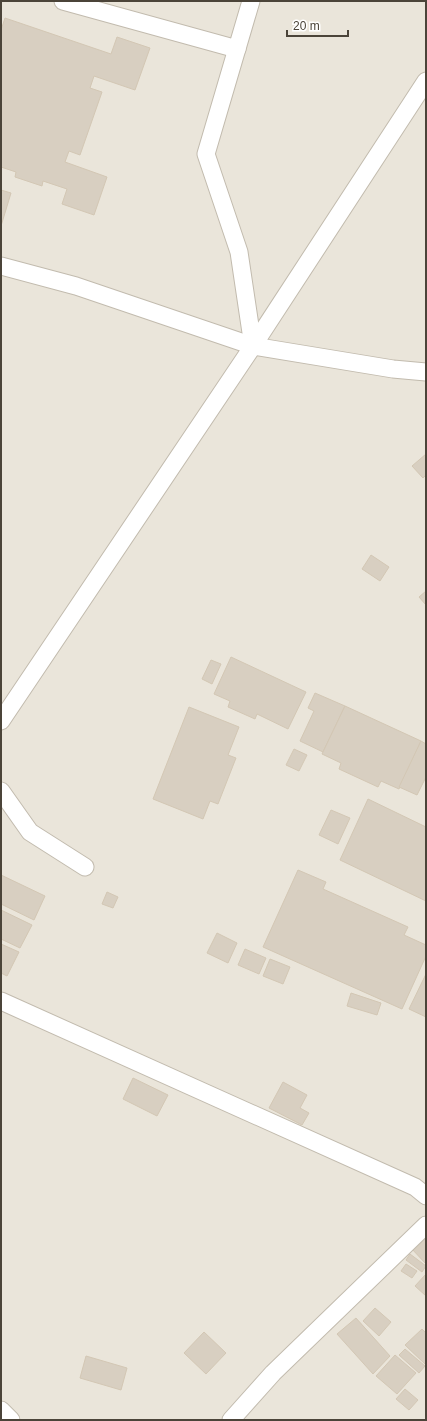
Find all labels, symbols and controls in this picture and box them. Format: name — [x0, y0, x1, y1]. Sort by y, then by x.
scale bar — [287, 12, 348, 38]
text: 20 m — [293, 19, 320, 33]

